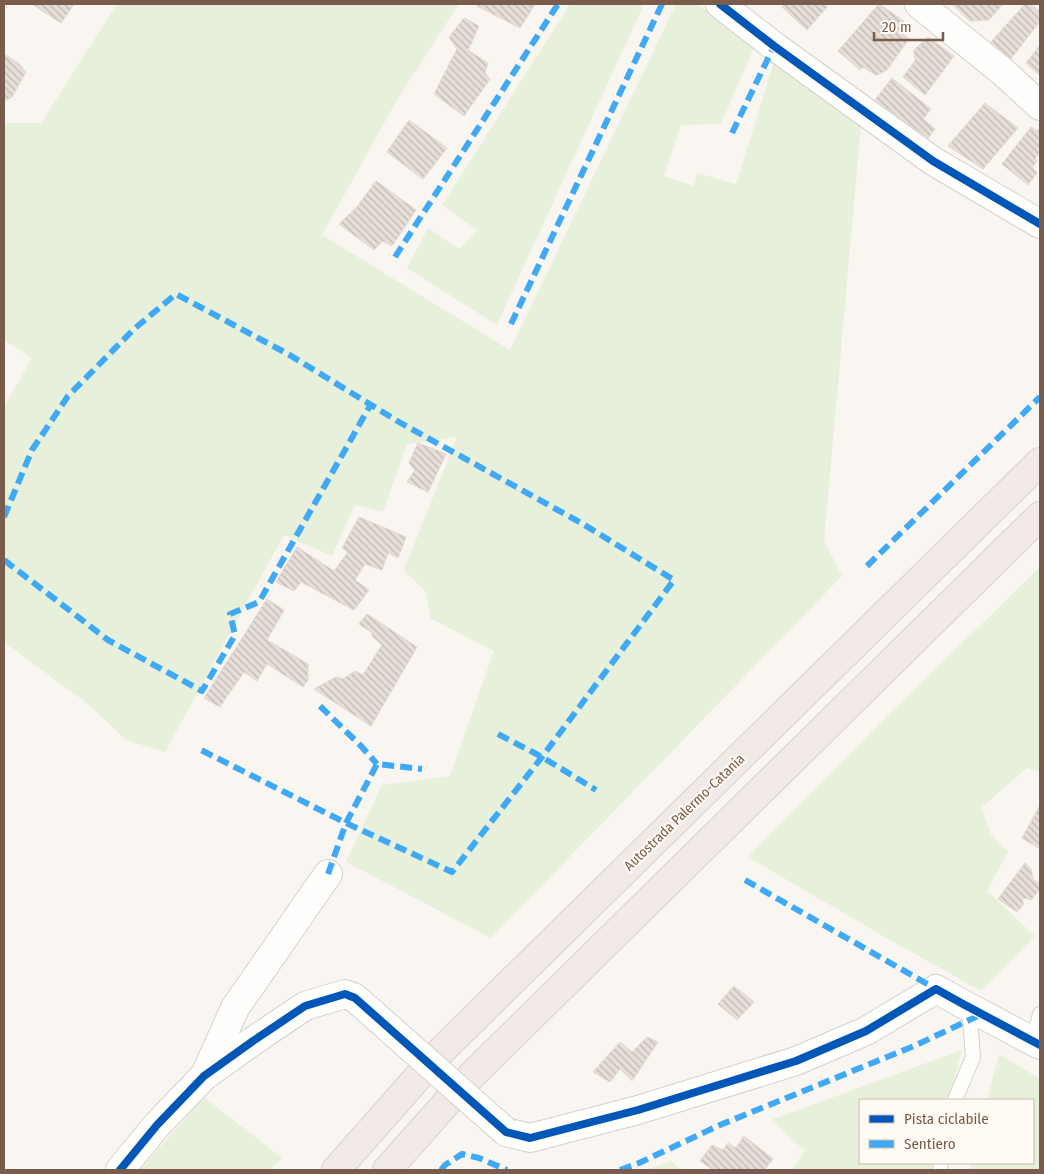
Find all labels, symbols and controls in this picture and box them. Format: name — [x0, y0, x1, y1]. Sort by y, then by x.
scale bar — [874, 10, 943, 42]
text: 20 m — [882, 18, 912, 36]
street label: Autostrada Palermo-Catania — [621, 750, 748, 874]
legend — [859, 1099, 1034, 1164]
text: Pista ciclabile — [904, 1110, 989, 1128]
text: Sentiero — [904, 1135, 956, 1153]

